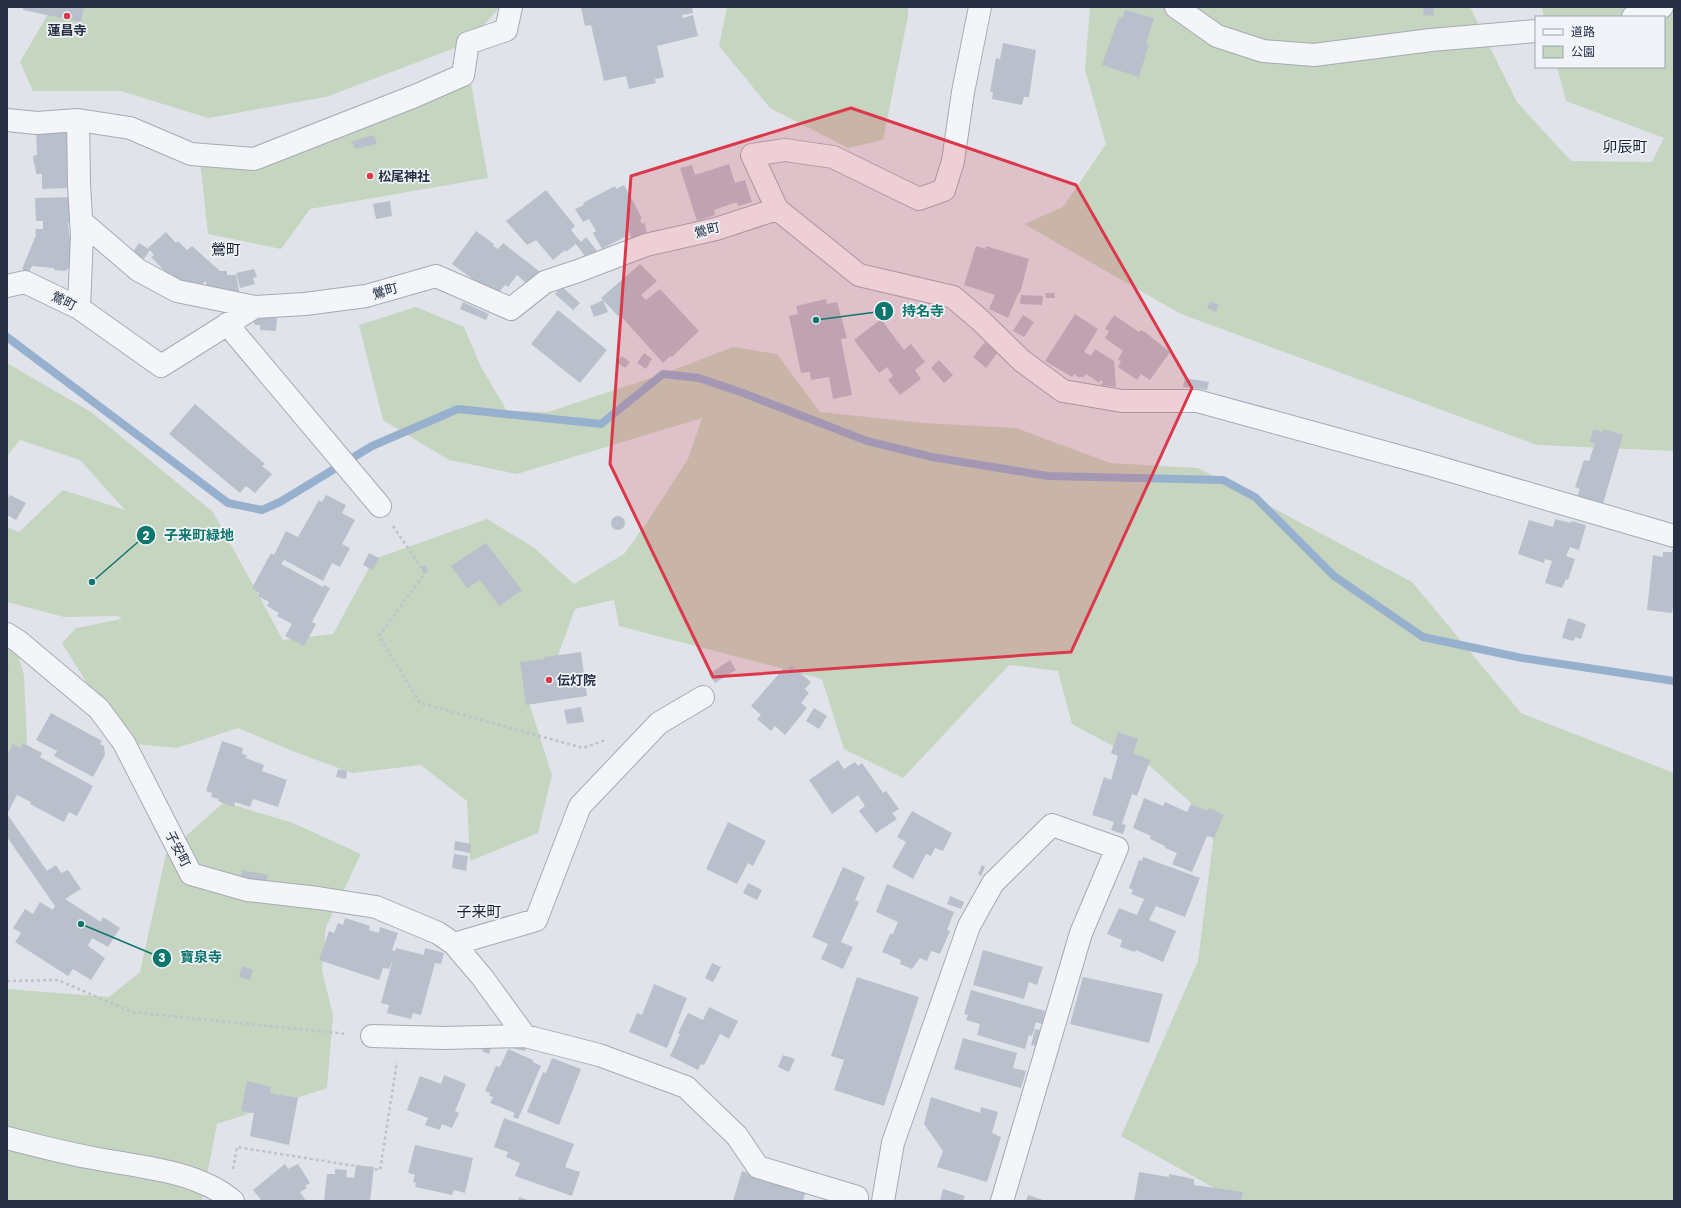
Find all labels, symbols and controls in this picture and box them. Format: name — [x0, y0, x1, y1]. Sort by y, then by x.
marker: 蓮昌寺 — [62, 11, 72, 21]
legend — [1535, 16, 1665, 68]
place label: 蓮昌寺 — [47, 21, 87, 40]
text: 道路 — [1571, 23, 1595, 40]
text: 公園 — [1571, 43, 1595, 60]
district label: 卯辰町 — [1602, 136, 1648, 157]
place label: 松尾神社 — [378, 167, 430, 186]
marker: 松尾神社 — [365, 171, 375, 181]
street label: 鶯町 — [692, 217, 722, 243]
district label: 鶯町 — [211, 239, 241, 260]
street label: 鶯町 — [370, 278, 400, 304]
street label: 鶯町 — [48, 287, 80, 315]
callout: 持名寺 — [874, 298, 952, 324]
text: 持名寺 — [902, 301, 944, 321]
text: 1 — [882, 303, 886, 320]
callout: 子来町緑地 — [136, 522, 242, 548]
text: 子来町緑地 — [164, 525, 234, 545]
text: 2 — [143, 527, 150, 544]
place label: 伝灯院 — [557, 671, 596, 690]
marker: 伝灯院 — [544, 675, 554, 685]
street label: 子安町 — [161, 827, 195, 871]
district label: 子来町 — [456, 901, 502, 922]
callout: 寶泉寺 — [152, 945, 230, 971]
text: 寶泉寺 — [180, 947, 222, 967]
text: 3 — [158, 949, 166, 966]

